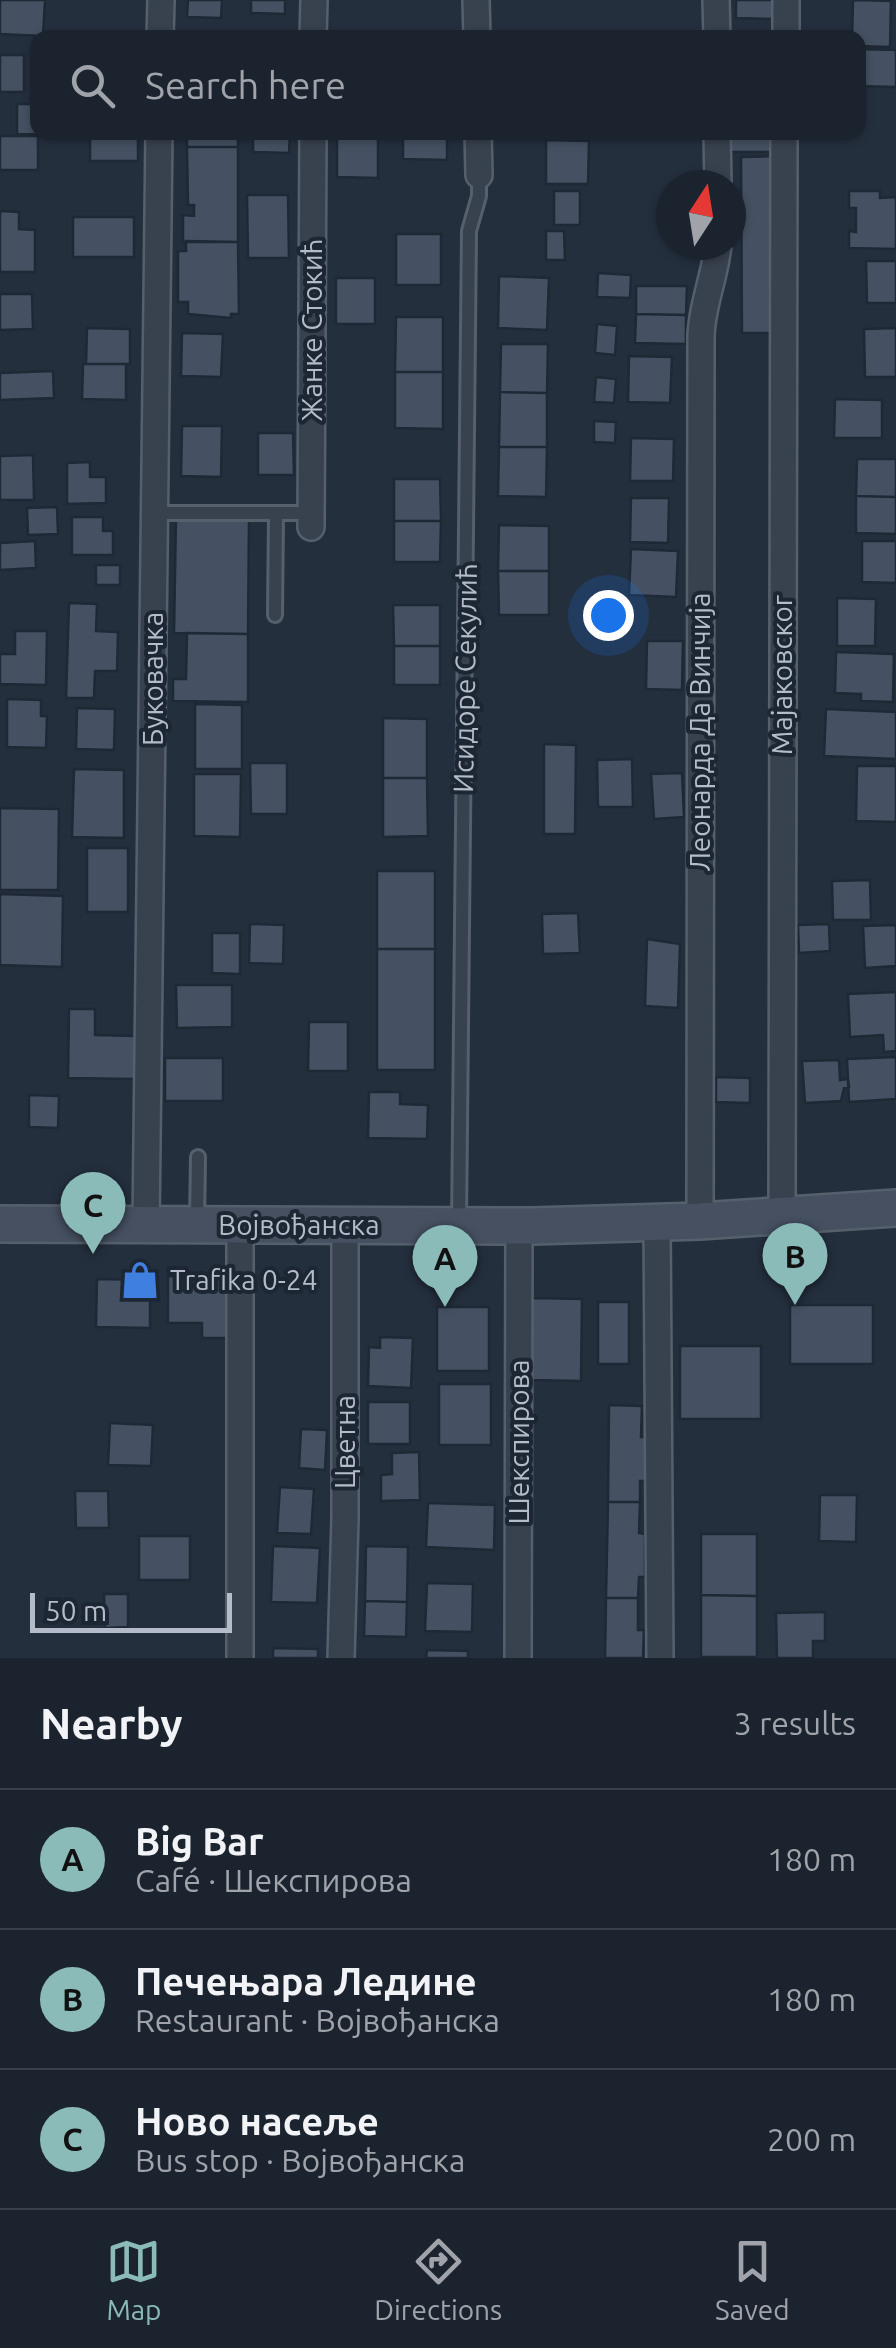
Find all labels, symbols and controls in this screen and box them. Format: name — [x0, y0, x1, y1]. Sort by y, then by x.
search box — [30, 30, 866, 140]
icon: search — [65, 58, 120, 113]
text: Search here — [145, 64, 346, 106]
north arrow — [656, 170, 746, 260]
street label: Жанке Стокић — [296, 238, 327, 422]
street label: Исидоре Секулић — [447, 563, 482, 793]
your location — [583, 590, 634, 641]
street label: Леонарда Да Винчија — [684, 592, 715, 872]
street label: Мајаковског — [766, 595, 797, 755]
street label: Буковачка — [137, 612, 168, 746]
pin: C — [61, 1172, 126, 1254]
street label: Војвођанска — [218, 1209, 380, 1240]
pin: B — [762, 1222, 828, 1305]
pin: A — [412, 1224, 478, 1307]
shop icon: Trafika 0-24 — [119, 1259, 161, 1301]
place label: Trafika 0-24 — [170, 1264, 317, 1295]
street label: Шекспирова — [503, 1360, 534, 1524]
street label: Цветна — [329, 1395, 360, 1489]
scale bar — [30, 1588, 232, 1632]
text: 50 m — [45, 1595, 107, 1626]
text: Nearby — [40, 1700, 183, 1747]
text: 3 results — [734, 1705, 856, 1741]
text: Big Bar — [135, 1820, 264, 1862]
text: A — [61, 1841, 84, 1877]
text: 180 m — [767, 1841, 856, 1877]
text: Café · Шекспирова — [135, 1862, 412, 1898]
text: Печењара Ледине — [135, 1960, 477, 2002]
text: B — [62, 1981, 83, 2017]
text: 180 m — [767, 1981, 856, 2017]
text: Restaurant · Војвођанска — [135, 2002, 500, 2038]
text: Ново насеље — [135, 2100, 379, 2142]
text: C — [62, 2121, 83, 2157]
text: 200 m — [767, 2121, 856, 2157]
text: Bus stop · Војвођанска — [135, 2142, 466, 2178]
tab: Map — [106, 2234, 162, 2325]
tab: Directions — [374, 2234, 502, 2325]
tab: Saved — [715, 2234, 790, 2325]

